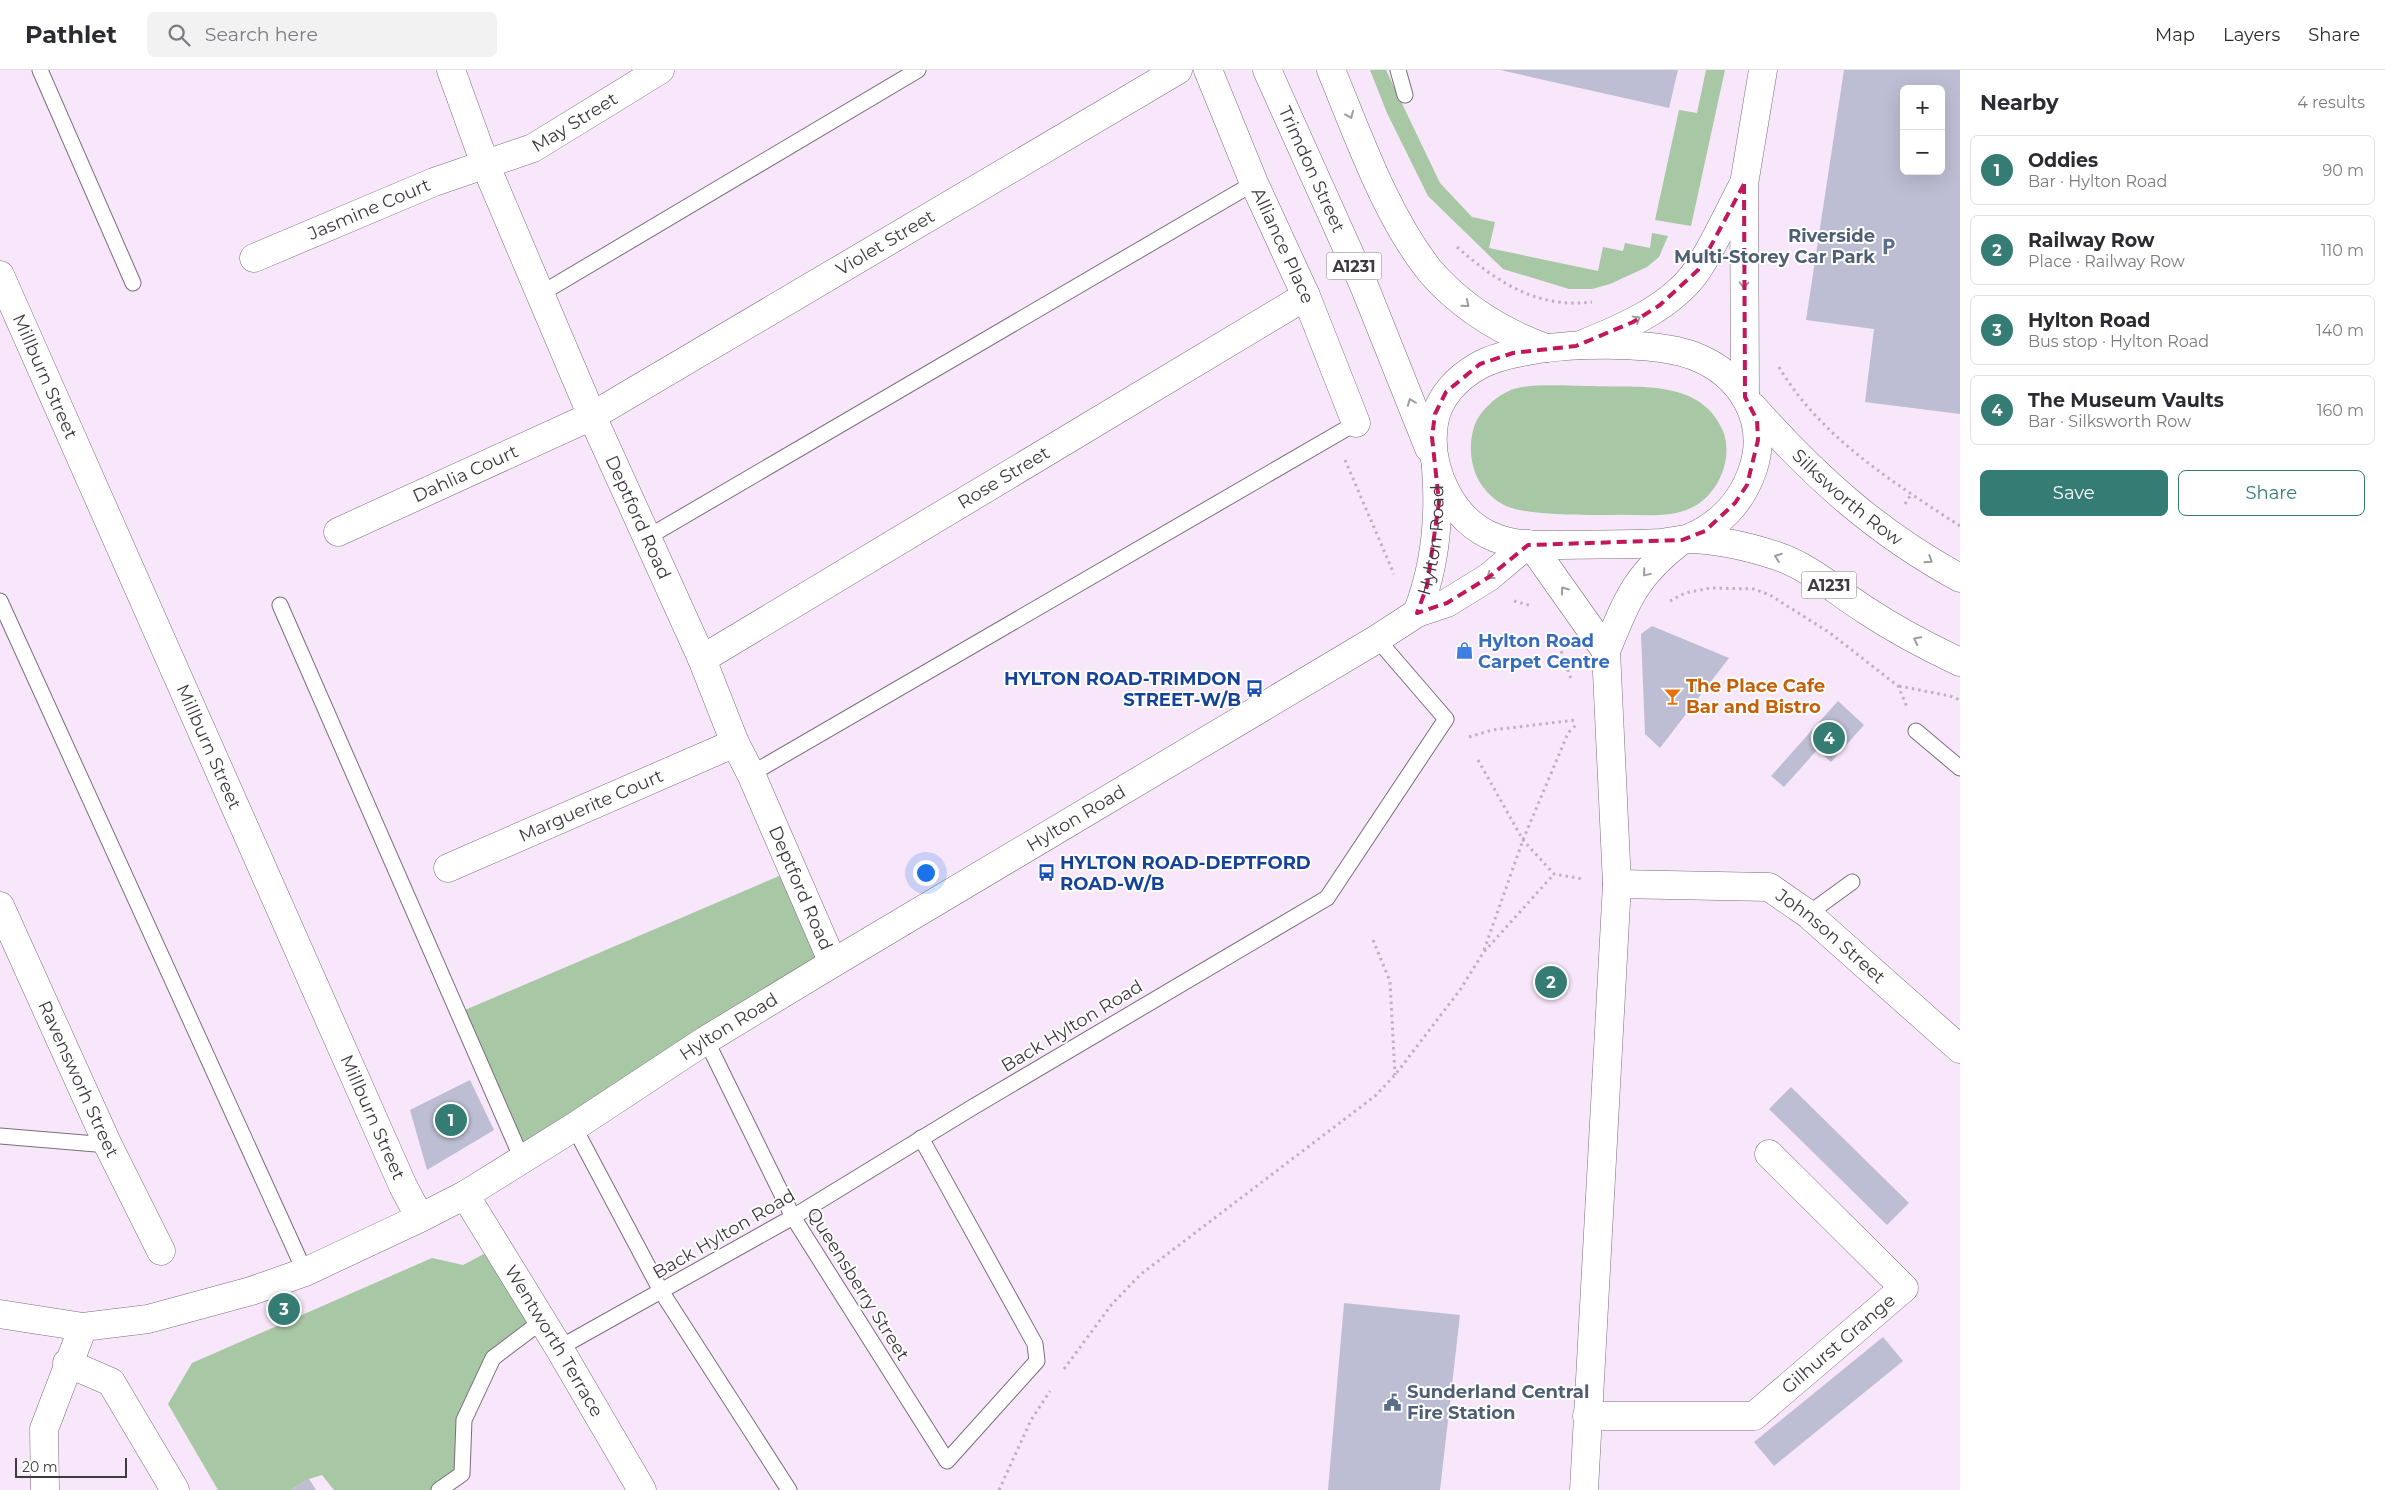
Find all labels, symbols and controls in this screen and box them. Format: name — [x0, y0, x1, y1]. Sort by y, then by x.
search box — [147, 12, 497, 57]
text: Pathlet — [25, 20, 117, 49]
icon: search — [165, 21, 193, 49]
text: Search here — [205, 23, 318, 46]
text: Map — [2155, 24, 2195, 46]
text: Layers — [2223, 24, 2280, 46]
text: Share — [2308, 24, 2360, 46]
map controls — [1900, 85, 1945, 175]
button: + — [1900, 85, 1945, 130]
street label: May Street — [528, 88, 622, 157]
text: Nearby — [1980, 90, 2059, 115]
text: 4 results — [2297, 93, 2365, 112]
street label: Trimdon Street — [1274, 103, 1350, 236]
one-way arrow — [1344, 110, 1354, 119]
button: − — [1900, 130, 1945, 175]
text: Oddies — [2028, 149, 2098, 172]
text: 1 — [1994, 161, 2000, 180]
text: 90 m — [2322, 161, 2364, 180]
text: Bar · Hylton Road — [2028, 172, 2167, 191]
street label: Jasmine Court — [304, 174, 434, 245]
street label: Alliance Place — [1247, 184, 1319, 307]
street label: Violet Street — [832, 205, 939, 280]
place label: Riverside Multi-Storey Car Park — [1674, 225, 1875, 268]
text: Railway Row — [2028, 229, 2155, 252]
parking icon: Riverside Multi-Storey Car Park — [1879, 236, 1899, 256]
text: 2 — [1992, 241, 2002, 260]
text: 110 m — [2321, 241, 2364, 260]
road number: A1231 — [1326, 252, 1382, 280]
text: Place · Railway Row — [2028, 252, 2185, 271]
one-way arrow — [1739, 281, 1750, 289]
one-way arrow — [1460, 298, 1470, 307]
text: Hylton Road — [2028, 309, 2151, 332]
street label: Millburn Street — [8, 311, 82, 442]
one-way arrow — [1631, 316, 1640, 326]
text: 3 — [1992, 321, 2002, 340]
text: 140 m — [2316, 321, 2364, 340]
text: Bus stop · Hylton Road — [2028, 332, 2209, 351]
text: The Museum Vaults — [2028, 389, 2224, 412]
one-way arrow — [1407, 398, 1417, 406]
text: 4 — [1991, 401, 2003, 420]
text: 160 m — [2317, 401, 2364, 420]
text: Bar · Silksworth Row — [2028, 412, 2191, 431]
street label: Dahlia Court — [409, 440, 521, 507]
street label: Rose Street — [954, 442, 1054, 514]
street label: Silksworth Row — [1787, 444, 1907, 551]
street label: Deptford Road — [600, 452, 675, 583]
button: Save — [1980, 470, 2168, 516]
button: Share — [2178, 470, 2365, 516]
street label: Hylton Road — [1413, 485, 1448, 598]
one-way arrow — [1774, 553, 1782, 563]
one-way arrow — [1924, 553, 1933, 563]
one-way arrow — [1643, 567, 1652, 576]
one-way arrow — [1487, 570, 1496, 578]
road number: A1231 — [1802, 572, 1856, 598]
one-way arrow — [1562, 587, 1570, 596]
place label: Hylton Road Carpet Centre — [1478, 630, 1610, 673]
one-way arrow — [1913, 636, 1922, 646]
shop icon: Hylton Road Carpet Centre — [1454, 641, 1474, 661]
place label: HYLTON ROAD-TRIMDON STREET-W/B — [1004, 668, 1241, 711]
place label: The Place Cafe Bar and Bistro — [1686, 675, 1825, 718]
bus stop icon: HYLTON ROAD-TRIMDON STREET-W/B — [1245, 679, 1265, 699]
street label: Millburn Street — [171, 681, 246, 813]
bar icon: The Place Cafe Bar and Bistro — [1662, 686, 1682, 706]
pin: 4 — [1813, 719, 1845, 757]
street label: Marguerite Court — [516, 765, 667, 847]
street label: Hylton Road — [1023, 780, 1129, 856]
street label: Deptford Road — [764, 822, 837, 954]
place label: HYLTON ROAD-DEPTFORD ROAD-W/B — [1060, 852, 1311, 895]
your location — [913, 860, 939, 886]
bus stop icon: HYLTON ROAD-DEPTFORD ROAD-W/B — [1036, 863, 1056, 883]
street label: Johnson Street — [1771, 884, 1890, 988]
pin: 2 — [1535, 963, 1567, 1001]
street label: Back Hylton Road — [997, 975, 1147, 1077]
street label: Hylton Road — [675, 988, 782, 1065]
street label: Ravensworh Street — [33, 997, 123, 1161]
street label: Millburn Street — [335, 1051, 410, 1183]
pin: 1 — [435, 1101, 467, 1139]
street label: Back Hylton Road — [649, 1184, 799, 1284]
street label: Queensberry Street — [802, 1204, 914, 1364]
street label: Wentworth Terrace — [500, 1261, 608, 1421]
street label: Gilhurst Grange — [1777, 1289, 1900, 1399]
pin: 3 — [268, 1290, 300, 1328]
place label: Sunderland Central Fire Station — [1407, 1381, 1589, 1424]
public building icon: Sunderland Central Fire Station — [1383, 1392, 1403, 1412]
scale bar — [15, 1455, 128, 1478]
text: 20 m — [22, 1458, 58, 1476]

